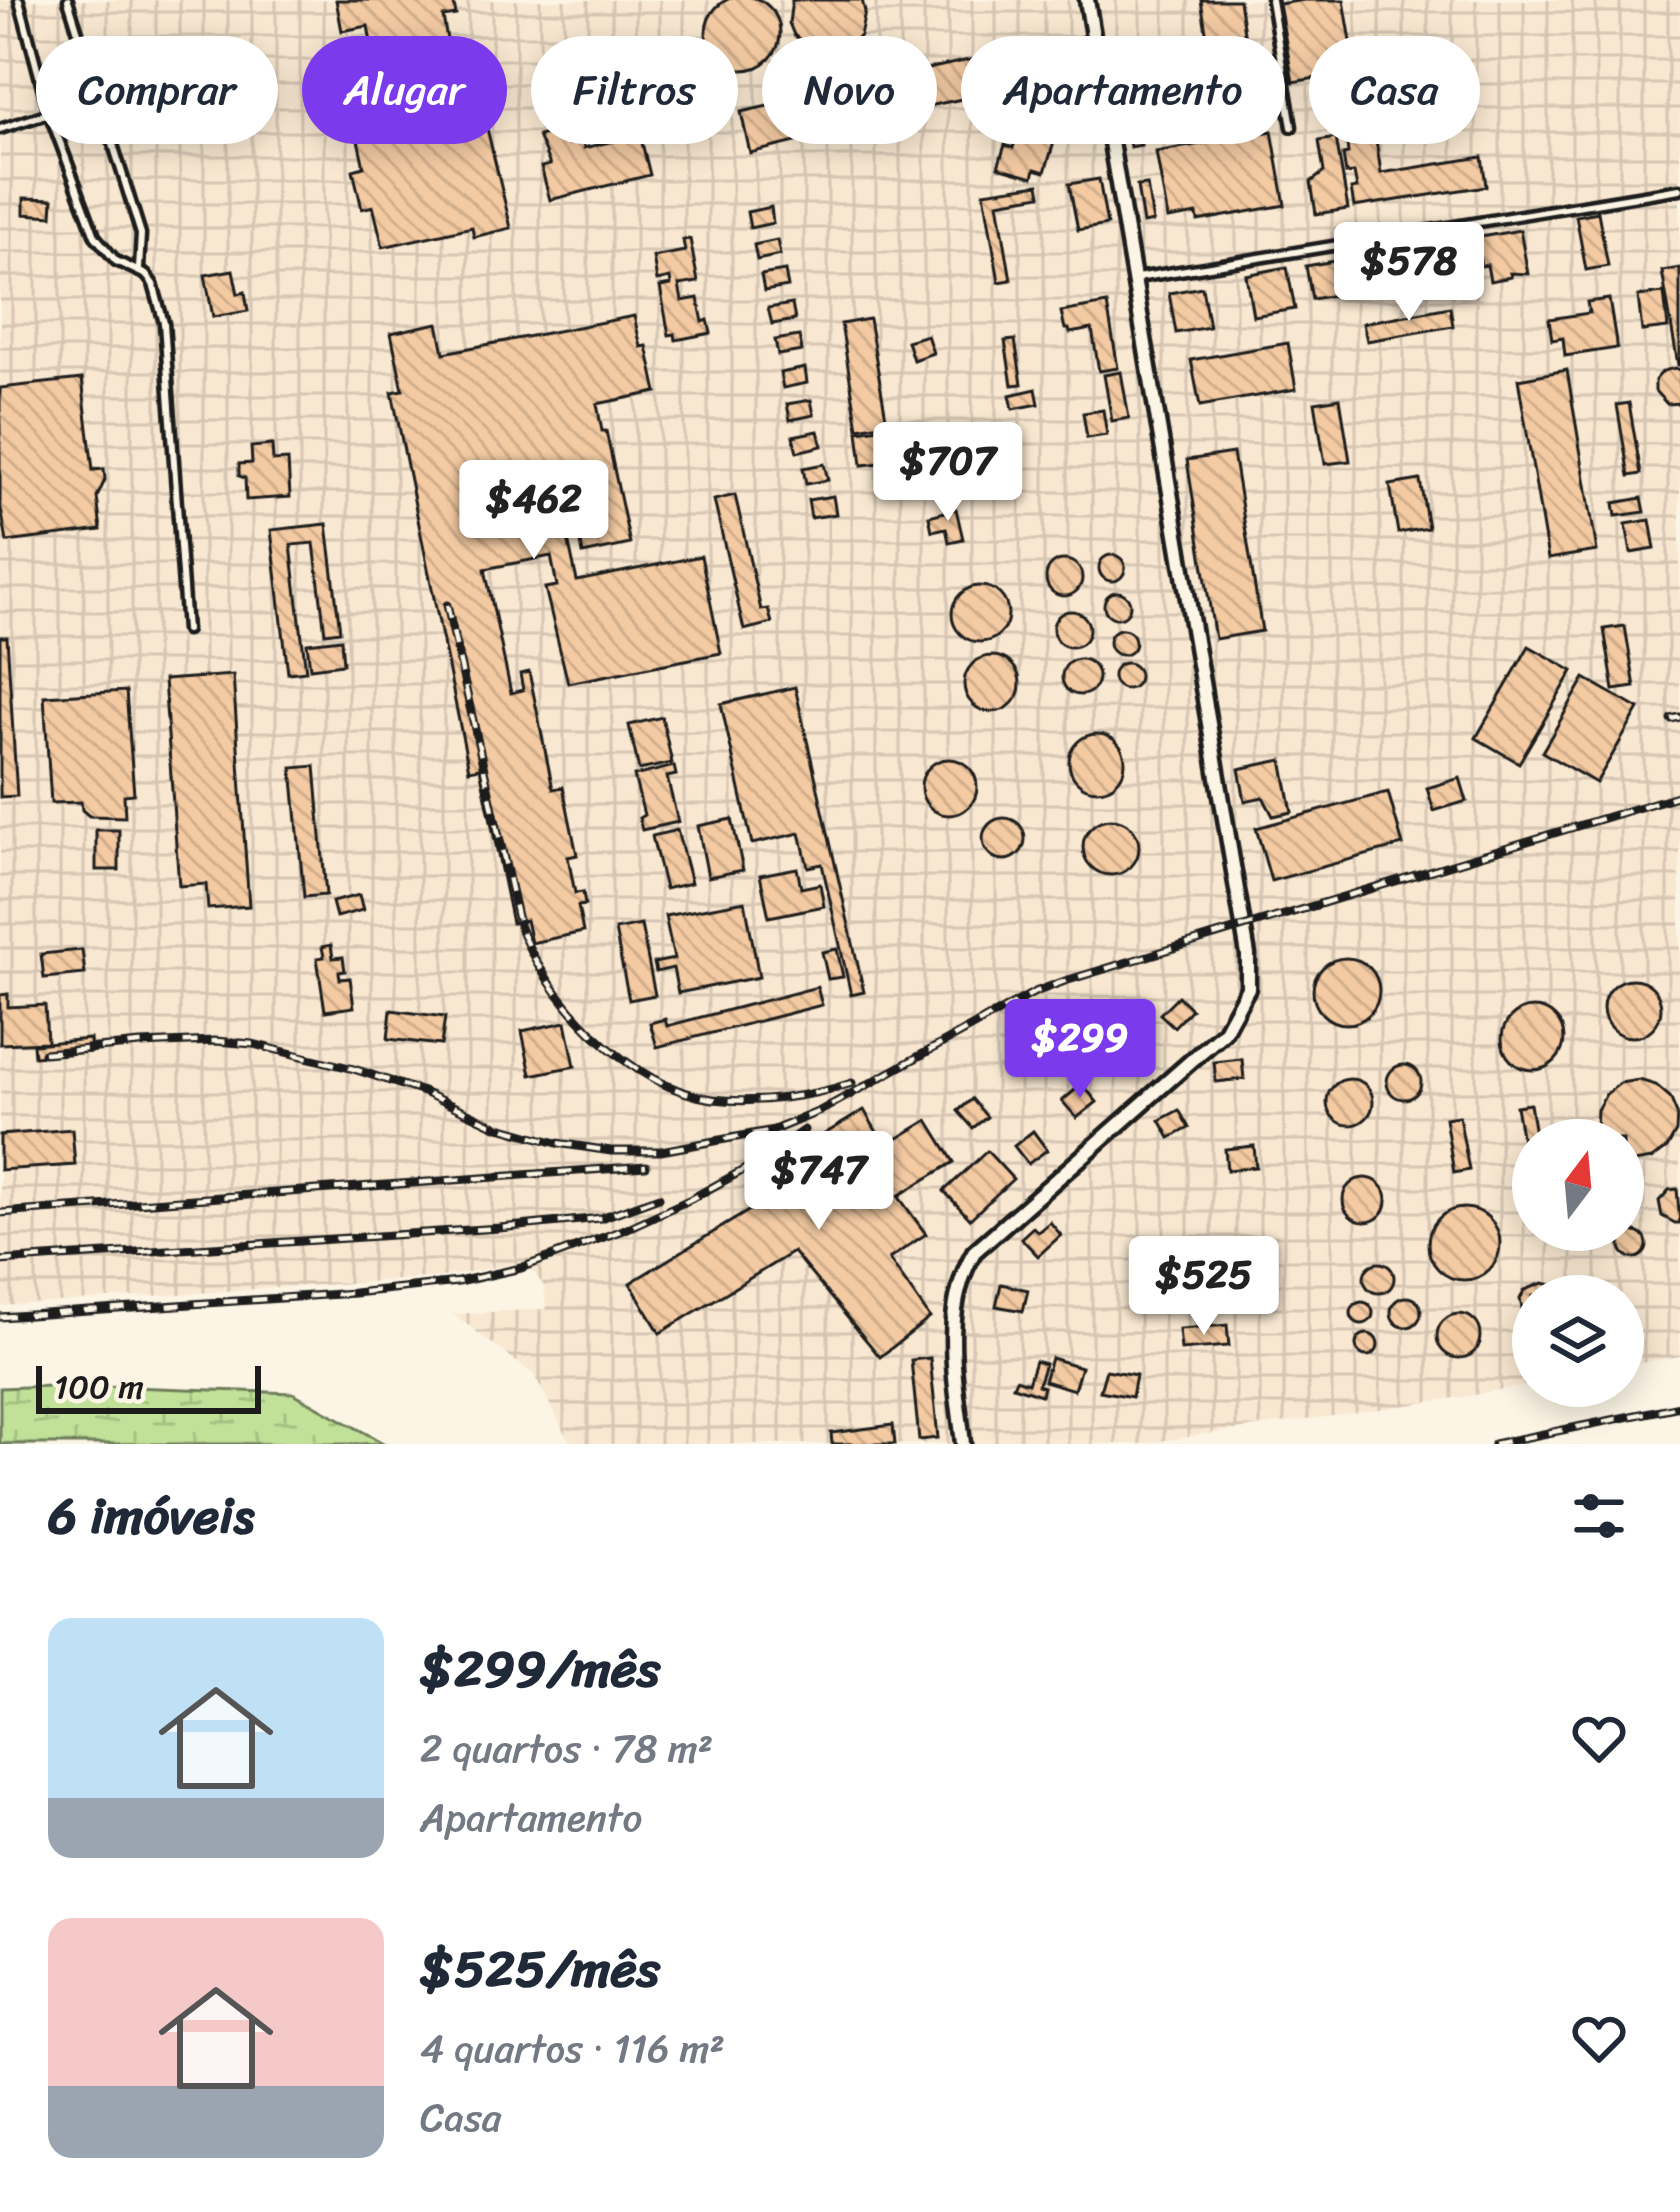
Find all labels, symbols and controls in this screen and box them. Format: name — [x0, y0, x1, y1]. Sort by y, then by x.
chip: Comprar — [36, 36, 278, 144]
chip: Alugar — [302, 36, 507, 144]
chip: Filtros — [531, 36, 738, 144]
chip: Novo — [762, 36, 937, 144]
chip: Apartamento — [961, 36, 1285, 144]
chip: Casa — [1309, 36, 1480, 144]
pin: $578 — [1338, 222, 1480, 324]
text: $578 — [1361, 226, 1457, 295]
pin: $707 — [877, 422, 1019, 524]
text: $707 — [900, 426, 996, 495]
pin: $462 — [463, 460, 605, 562]
text: $462 — [486, 464, 582, 533]
pin: $299 — [1009, 999, 1151, 1101]
text: $299 — [1032, 1003, 1128, 1072]
north arrow — [1512, 1119, 1644, 1251]
map controls — [1512, 1119, 1644, 1407]
pin: $747 — [748, 1131, 890, 1233]
text: $747 — [771, 1135, 867, 1204]
pin: $525 — [1133, 1236, 1275, 1338]
text: $525 — [1156, 1240, 1252, 1309]
button: layers — [1512, 1275, 1644, 1407]
text: 100 m — [54, 1358, 144, 1416]
scale bar — [36, 1360, 261, 1413]
text: 6 imóveis — [48, 1471, 254, 1561]
icon: filters — [1566, 1483, 1632, 1549]
text: $299/mês — [420, 1624, 661, 1714]
icon: home — [144, 1666, 288, 1810]
icon: heart — [1566, 1705, 1632, 1771]
text: 2 quartos · 78 m² — [420, 1714, 713, 1783]
text: Apartamento — [420, 1783, 642, 1852]
text: $525/mês — [420, 1924, 660, 2014]
icon: home — [144, 1966, 288, 2110]
icon: heart — [1566, 2005, 1632, 2071]
text: 4 quartos · 116 m² — [420, 2014, 725, 2083]
text: Casa — [420, 2083, 501, 2152]

